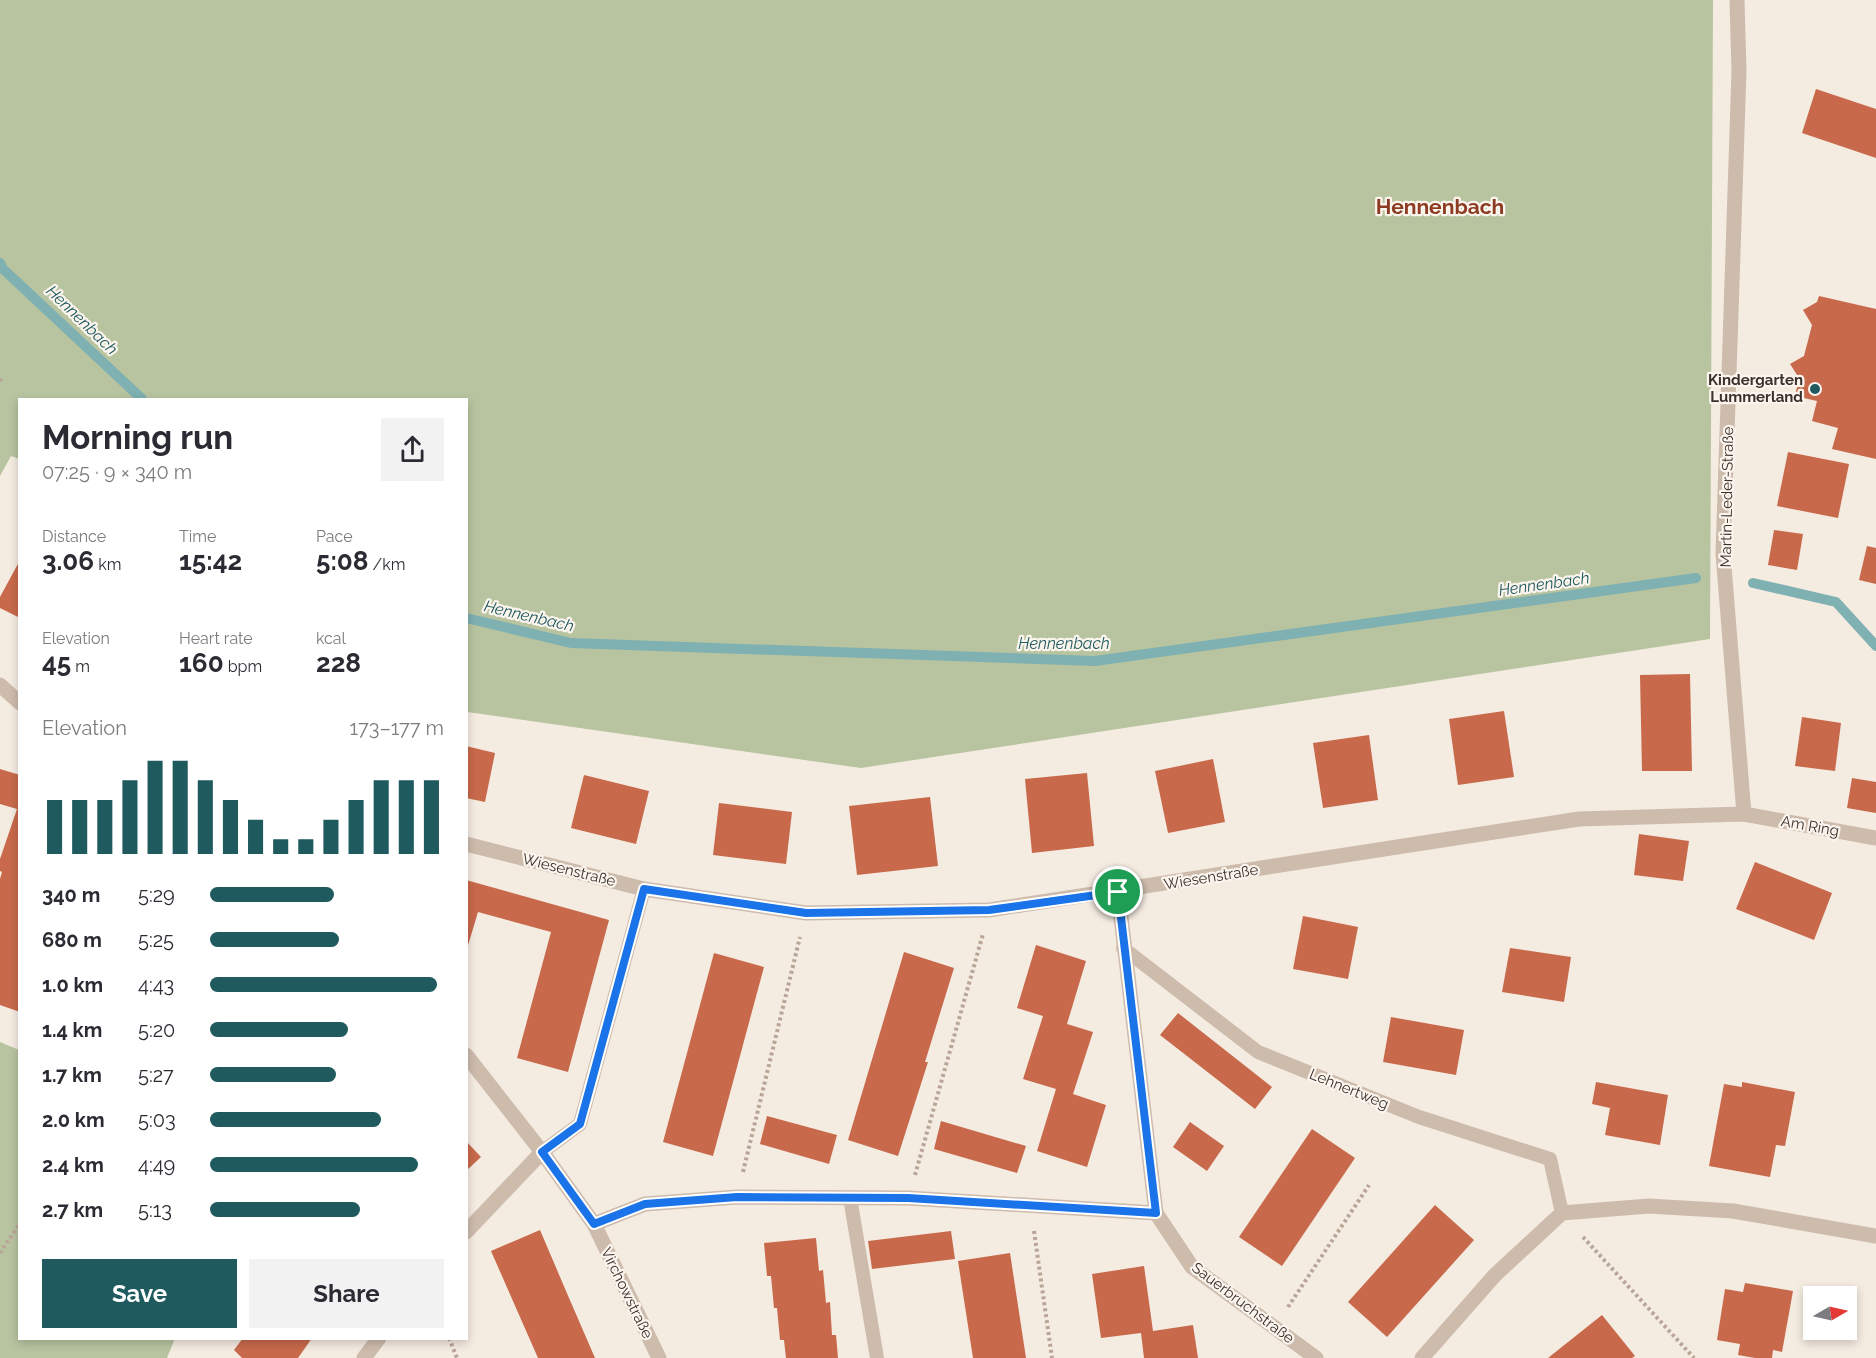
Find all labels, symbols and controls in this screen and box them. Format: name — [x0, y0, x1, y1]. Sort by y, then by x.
district label: Hennenbach — [1376, 194, 1504, 219]
water label: Hennenbach — [42, 281, 122, 359]
place label: Kindergarten Lummerland — [1708, 371, 1803, 406]
marker: Kindergarten Lummerland — [1808, 382, 1822, 396]
text: Morning run — [42, 418, 233, 457]
button: share — [381, 418, 444, 481]
street label: Martin-Leder-Straße — [1717, 426, 1737, 568]
text: 07:25 · 9 × 340 m — [42, 460, 192, 484]
text: Distance — [42, 527, 106, 546]
text: Time — [179, 527, 216, 546]
text: Pace — [316, 527, 353, 546]
text: 3.06 — [42, 546, 94, 576]
text: 15:42 — [179, 546, 242, 576]
text: 5:08 — [316, 546, 369, 576]
text: km — [94, 555, 121, 574]
text: /km — [369, 555, 405, 574]
water label: Hennenbach — [1497, 568, 1591, 600]
water label: Hennenbach — [482, 596, 576, 636]
text: Elevation — [42, 629, 110, 648]
text: Heart rate — [179, 629, 253, 648]
text: kcal — [316, 629, 346, 648]
water label: Hennenbach — [1018, 634, 1110, 653]
text: 45 — [42, 648, 71, 678]
text: 160 — [179, 648, 224, 678]
text: 228 — [316, 648, 361, 678]
text: m — [71, 657, 90, 676]
text: bpm — [224, 657, 262, 676]
text: Elevation — [42, 716, 127, 740]
text: 173–177 m — [350, 716, 444, 740]
street label: Am Ring — [1780, 812, 1840, 840]
street label: Wiesenstraße — [521, 850, 618, 890]
street label: Wiesenstraße — [1163, 861, 1260, 893]
pin — [1092, 866, 1143, 917]
icon: arrive — [1101, 875, 1134, 908]
text: 340 m — [42, 883, 100, 907]
text: 5:29 — [138, 883, 175, 907]
text: 680 m — [42, 928, 102, 952]
text: 5:25 — [138, 928, 174, 952]
text: 1.0 km — [42, 973, 103, 997]
text: 4:43 — [138, 973, 174, 997]
text: 1.4 km — [42, 1018, 102, 1042]
text: 5:20 — [138, 1018, 175, 1042]
text: 1.7 km — [42, 1063, 102, 1087]
text: 5:27 — [138, 1063, 174, 1087]
street label: Lehnertweg — [1307, 1065, 1391, 1113]
text: 2.0 km — [42, 1108, 105, 1132]
text: 5:03 — [138, 1108, 176, 1132]
text: 2.4 km — [42, 1153, 104, 1177]
text: 4:49 — [138, 1153, 175, 1177]
text: 2.7 km — [42, 1198, 103, 1222]
text: 5:13 — [138, 1198, 172, 1222]
street label: Virchowstraße — [597, 1245, 657, 1342]
button: Save — [42, 1259, 237, 1328]
button: Share — [249, 1259, 444, 1328]
street label: Sauerbruchstraße — [1188, 1259, 1298, 1347]
north arrow — [1803, 1286, 1857, 1340]
map controls — [1803, 1286, 1857, 1340]

